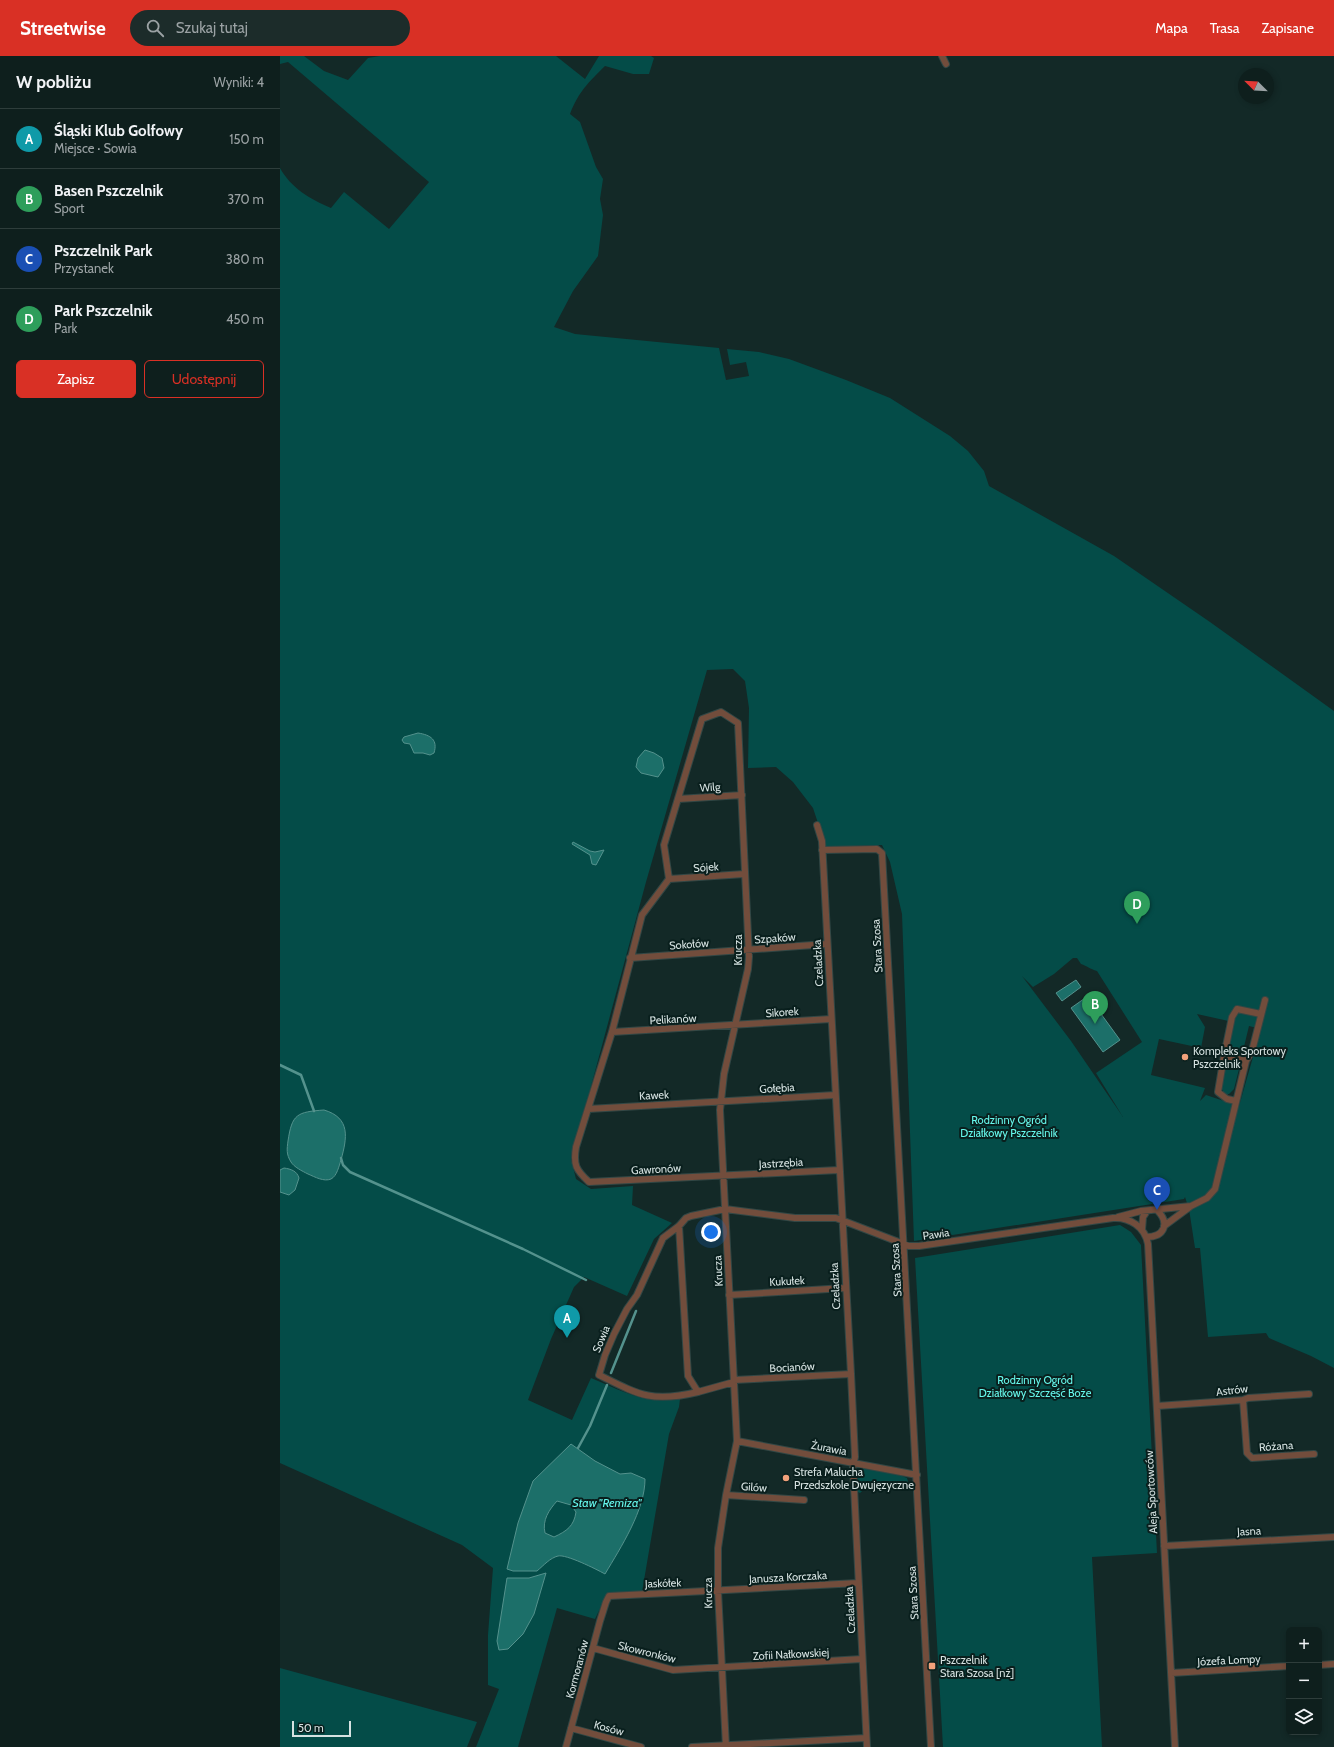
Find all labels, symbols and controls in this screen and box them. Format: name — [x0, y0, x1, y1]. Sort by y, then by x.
search box — [130, 10, 410, 46]
text: Streetwise — [20, 17, 106, 40]
icon: search — [144, 17, 166, 39]
text: Szukaj tutaj — [176, 19, 248, 37]
text: Mapa — [1155, 19, 1188, 37]
text: Trasa — [1210, 19, 1239, 37]
text: Zapisane — [1261, 19, 1314, 37]
north arrow — [1238, 68, 1274, 104]
text: W pobliżu — [16, 72, 91, 92]
text: Wyniki: 4 — [213, 74, 264, 90]
text: Śląski Klub Golfowy — [54, 122, 183, 140]
text: A — [25, 131, 33, 147]
text: 150 m — [229, 131, 264, 147]
text: Miejsce · Sowia — [54, 140, 137, 156]
text: Basen Pszczelnik — [54, 182, 163, 200]
text: B — [25, 191, 33, 207]
text: 370 m — [227, 191, 264, 207]
text: Sport — [54, 200, 84, 216]
text: Pszczelnik Park — [54, 242, 153, 260]
text: C — [25, 251, 33, 267]
text: 380 m — [226, 251, 264, 267]
text: Przystanek — [54, 260, 114, 276]
text: Park Pszczelnik — [54, 302, 153, 320]
text: D — [24, 311, 34, 327]
text: 450 m — [226, 311, 264, 327]
text: Park — [54, 320, 77, 336]
button: Zapisz — [16, 360, 136, 398]
button: Udostępnij — [144, 360, 264, 398]
street label: Wilg — [699, 779, 721, 795]
street label: Sójek — [693, 859, 719, 875]
pin: D — [1124, 891, 1150, 924]
street label: Stara Szosa — [869, 918, 885, 973]
street label: Szpaków — [754, 930, 796, 946]
street label: Krucza — [731, 934, 745, 965]
street label: Sokołów — [669, 936, 709, 952]
street label: Czeladzka — [810, 939, 826, 987]
pin: B — [1082, 991, 1108, 1024]
street label: Sikorek — [765, 1004, 799, 1020]
street label: Pelikanów — [649, 1011, 697, 1027]
place label: Kompleks Sportowy Pszczelnik — [1193, 1044, 1286, 1071]
marker: Kompleks Sportowy Pszczelnik — [1180, 1052, 1190, 1062]
street label: Gołębia — [759, 1080, 796, 1096]
street label: Kawek — [639, 1087, 669, 1103]
park label: Rodzinny Ogród Działkowy Pszczelnik — [960, 1113, 1058, 1140]
street label: Jastrzębia — [758, 1155, 804, 1171]
street label: Gawronów — [631, 1161, 681, 1177]
pin: C — [1144, 1177, 1170, 1210]
your location — [701, 1222, 721, 1242]
street label: Pawia — [922, 1225, 951, 1243]
street label: Stara Szosa — [888, 1242, 904, 1297]
street label: Krucza — [710, 1254, 726, 1287]
street label: Czeladzka — [827, 1262, 843, 1310]
street label: Kukułek — [769, 1273, 805, 1289]
pin: A — [554, 1305, 580, 1338]
street label: Sowia — [589, 1323, 613, 1355]
street label: Bocianów — [769, 1359, 815, 1375]
park label: Rodzinny Ogród Działkowy Szczęść Boże — [979, 1373, 1092, 1400]
street label: Astrów — [1215, 1381, 1249, 1399]
street label: Żurawia — [810, 1438, 849, 1458]
street label: Różana — [1258, 1438, 1294, 1454]
street label: Aleja Sportowców — [1142, 1450, 1160, 1534]
place label: Strefa Malucha Przedszkole Dwujęzyczne — [794, 1465, 914, 1492]
marker: Strefa Malucha Przedszkole Dwujęzyczne — [781, 1473, 791, 1483]
street label: Gilów — [740, 1479, 768, 1495]
water label: Staw "Remiza" — [572, 1495, 642, 1510]
street label: Jasna — [1236, 1523, 1262, 1539]
street label: Stara Szosa — [905, 1565, 921, 1620]
street label: Janusza Korczaka — [748, 1568, 828, 1586]
street label: Jaskółek — [644, 1575, 682, 1591]
street label: Krucza — [701, 1577, 715, 1609]
street label: Czeladzka — [842, 1586, 858, 1634]
map controls — [1286, 1627, 1322, 1735]
button: + — [1286, 1627, 1322, 1663]
street label: Kormoranów — [562, 1638, 592, 1700]
street label: Skowronków — [617, 1638, 677, 1666]
street label: Zofii Nałkowskiej — [752, 1645, 830, 1663]
street label: Józefa Lompy — [1196, 1651, 1261, 1669]
place label: Pszczelnik Stara Szosa [nż] — [940, 1653, 1014, 1680]
marker: Pszczelnik Stara Szosa [nż] — [927, 1661, 937, 1671]
button: − — [1286, 1663, 1322, 1699]
button: layers — [1286, 1699, 1322, 1735]
street label: Kosów — [592, 1717, 626, 1739]
scale bar — [292, 1719, 351, 1738]
text: 50 m — [298, 1721, 324, 1735]

